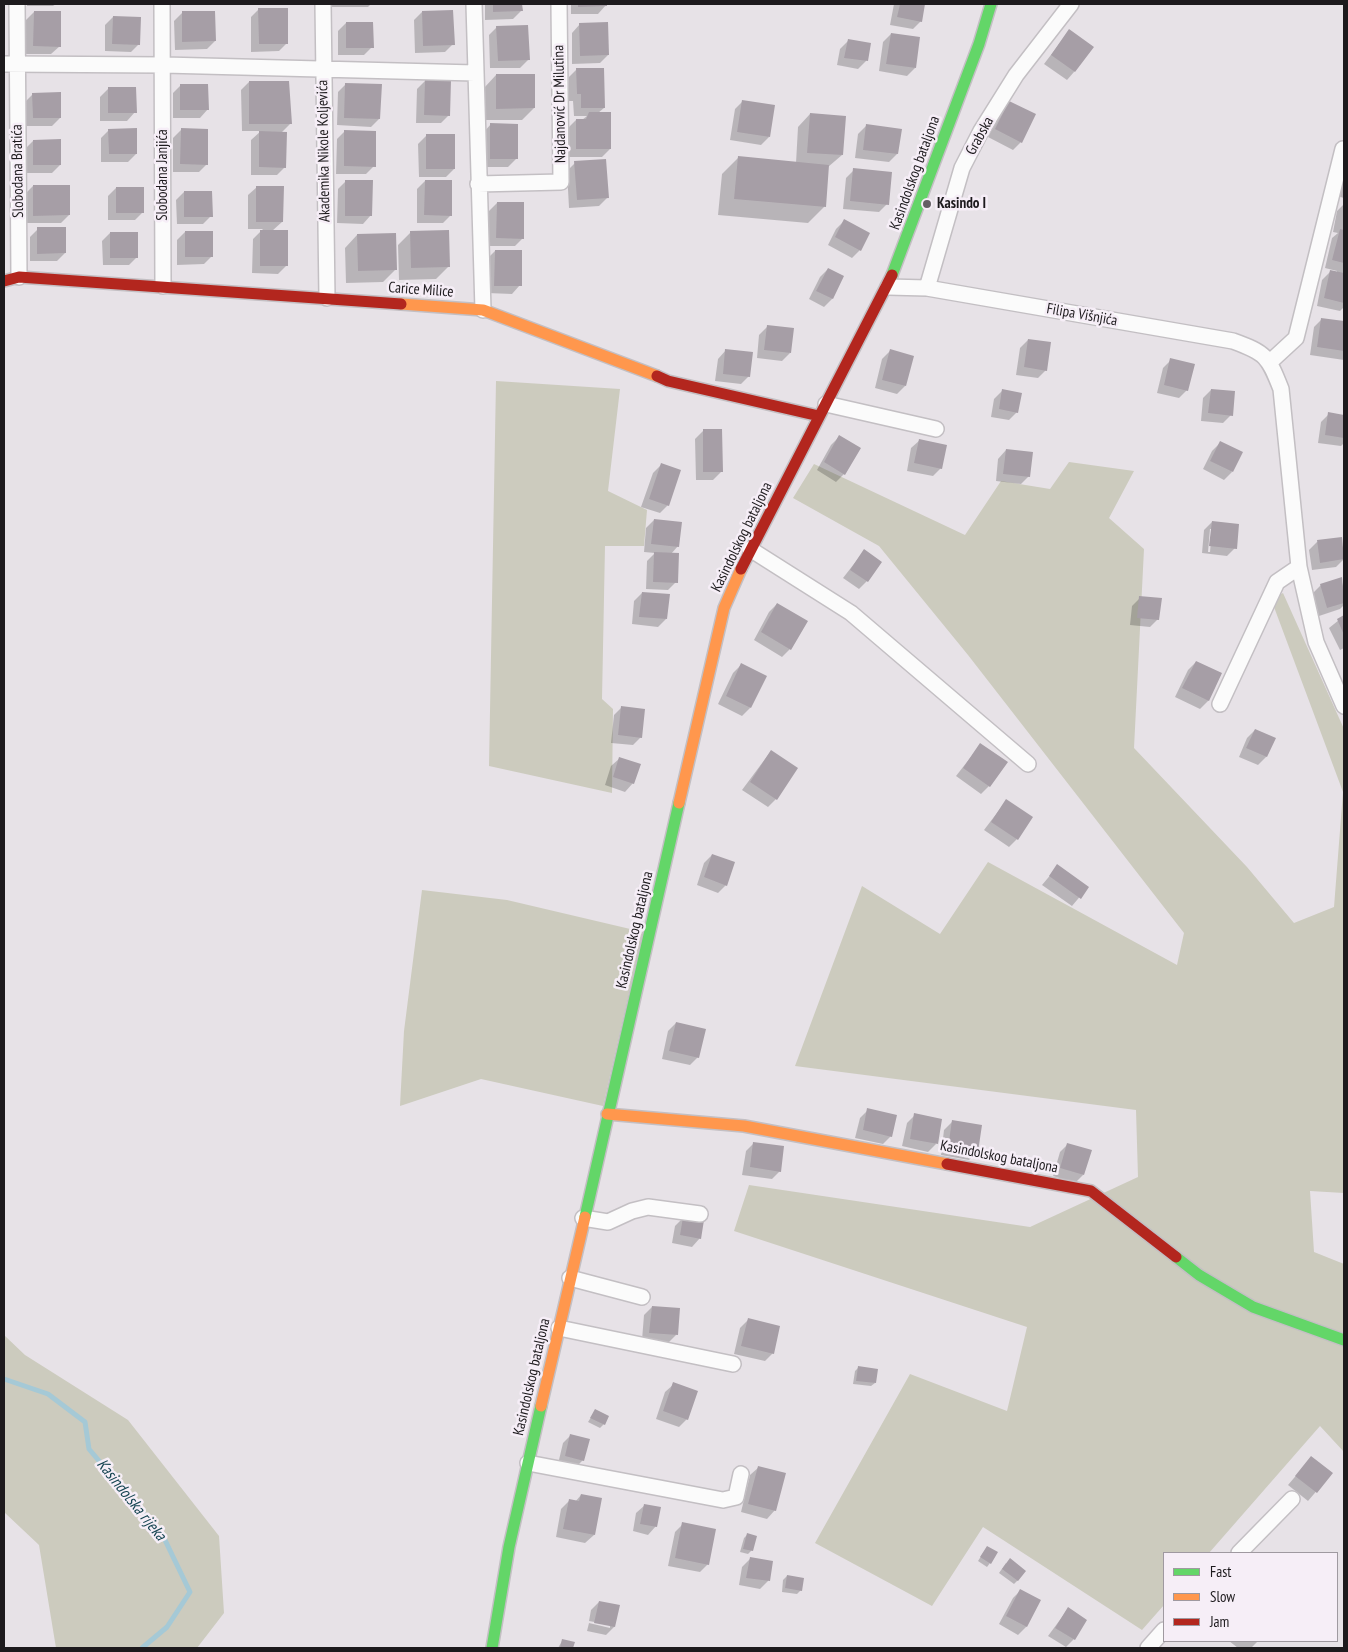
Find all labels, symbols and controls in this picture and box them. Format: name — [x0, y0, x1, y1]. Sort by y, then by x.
street label: Najdanović Dr Milutina — [550, 45, 570, 163]
street label: Akademika Nikole Koljevića — [314, 80, 334, 222]
street label: Kasindolskog bataljona — [886, 114, 944, 232]
street label: Grabska — [962, 114, 998, 158]
street label: Slobodana Bratića — [8, 124, 28, 218]
street label: Slobodana Janjića — [154, 129, 172, 221]
place label: Kasindo I — [937, 195, 986, 213]
marker: Kasindo I — [921, 198, 933, 210]
street label: Carice Milice — [388, 279, 454, 301]
street label: Filipa Višnjića — [1045, 300, 1119, 330]
street label: Kasindolskog bataljona — [708, 479, 776, 595]
street label: Kasindolskog bataljona — [613, 870, 657, 990]
street label: Kasindolskog bataljona — [939, 1137, 1059, 1177]
street label: Kasindolskog bataljona — [510, 1317, 554, 1437]
water label: Kasindolska rijeka — [92, 1455, 170, 1545]
legend — [1163, 1552, 1338, 1642]
text: Fast — [1210, 1562, 1231, 1581]
text: Slow — [1210, 1587, 1235, 1606]
text: Jam — [1210, 1612, 1229, 1631]

